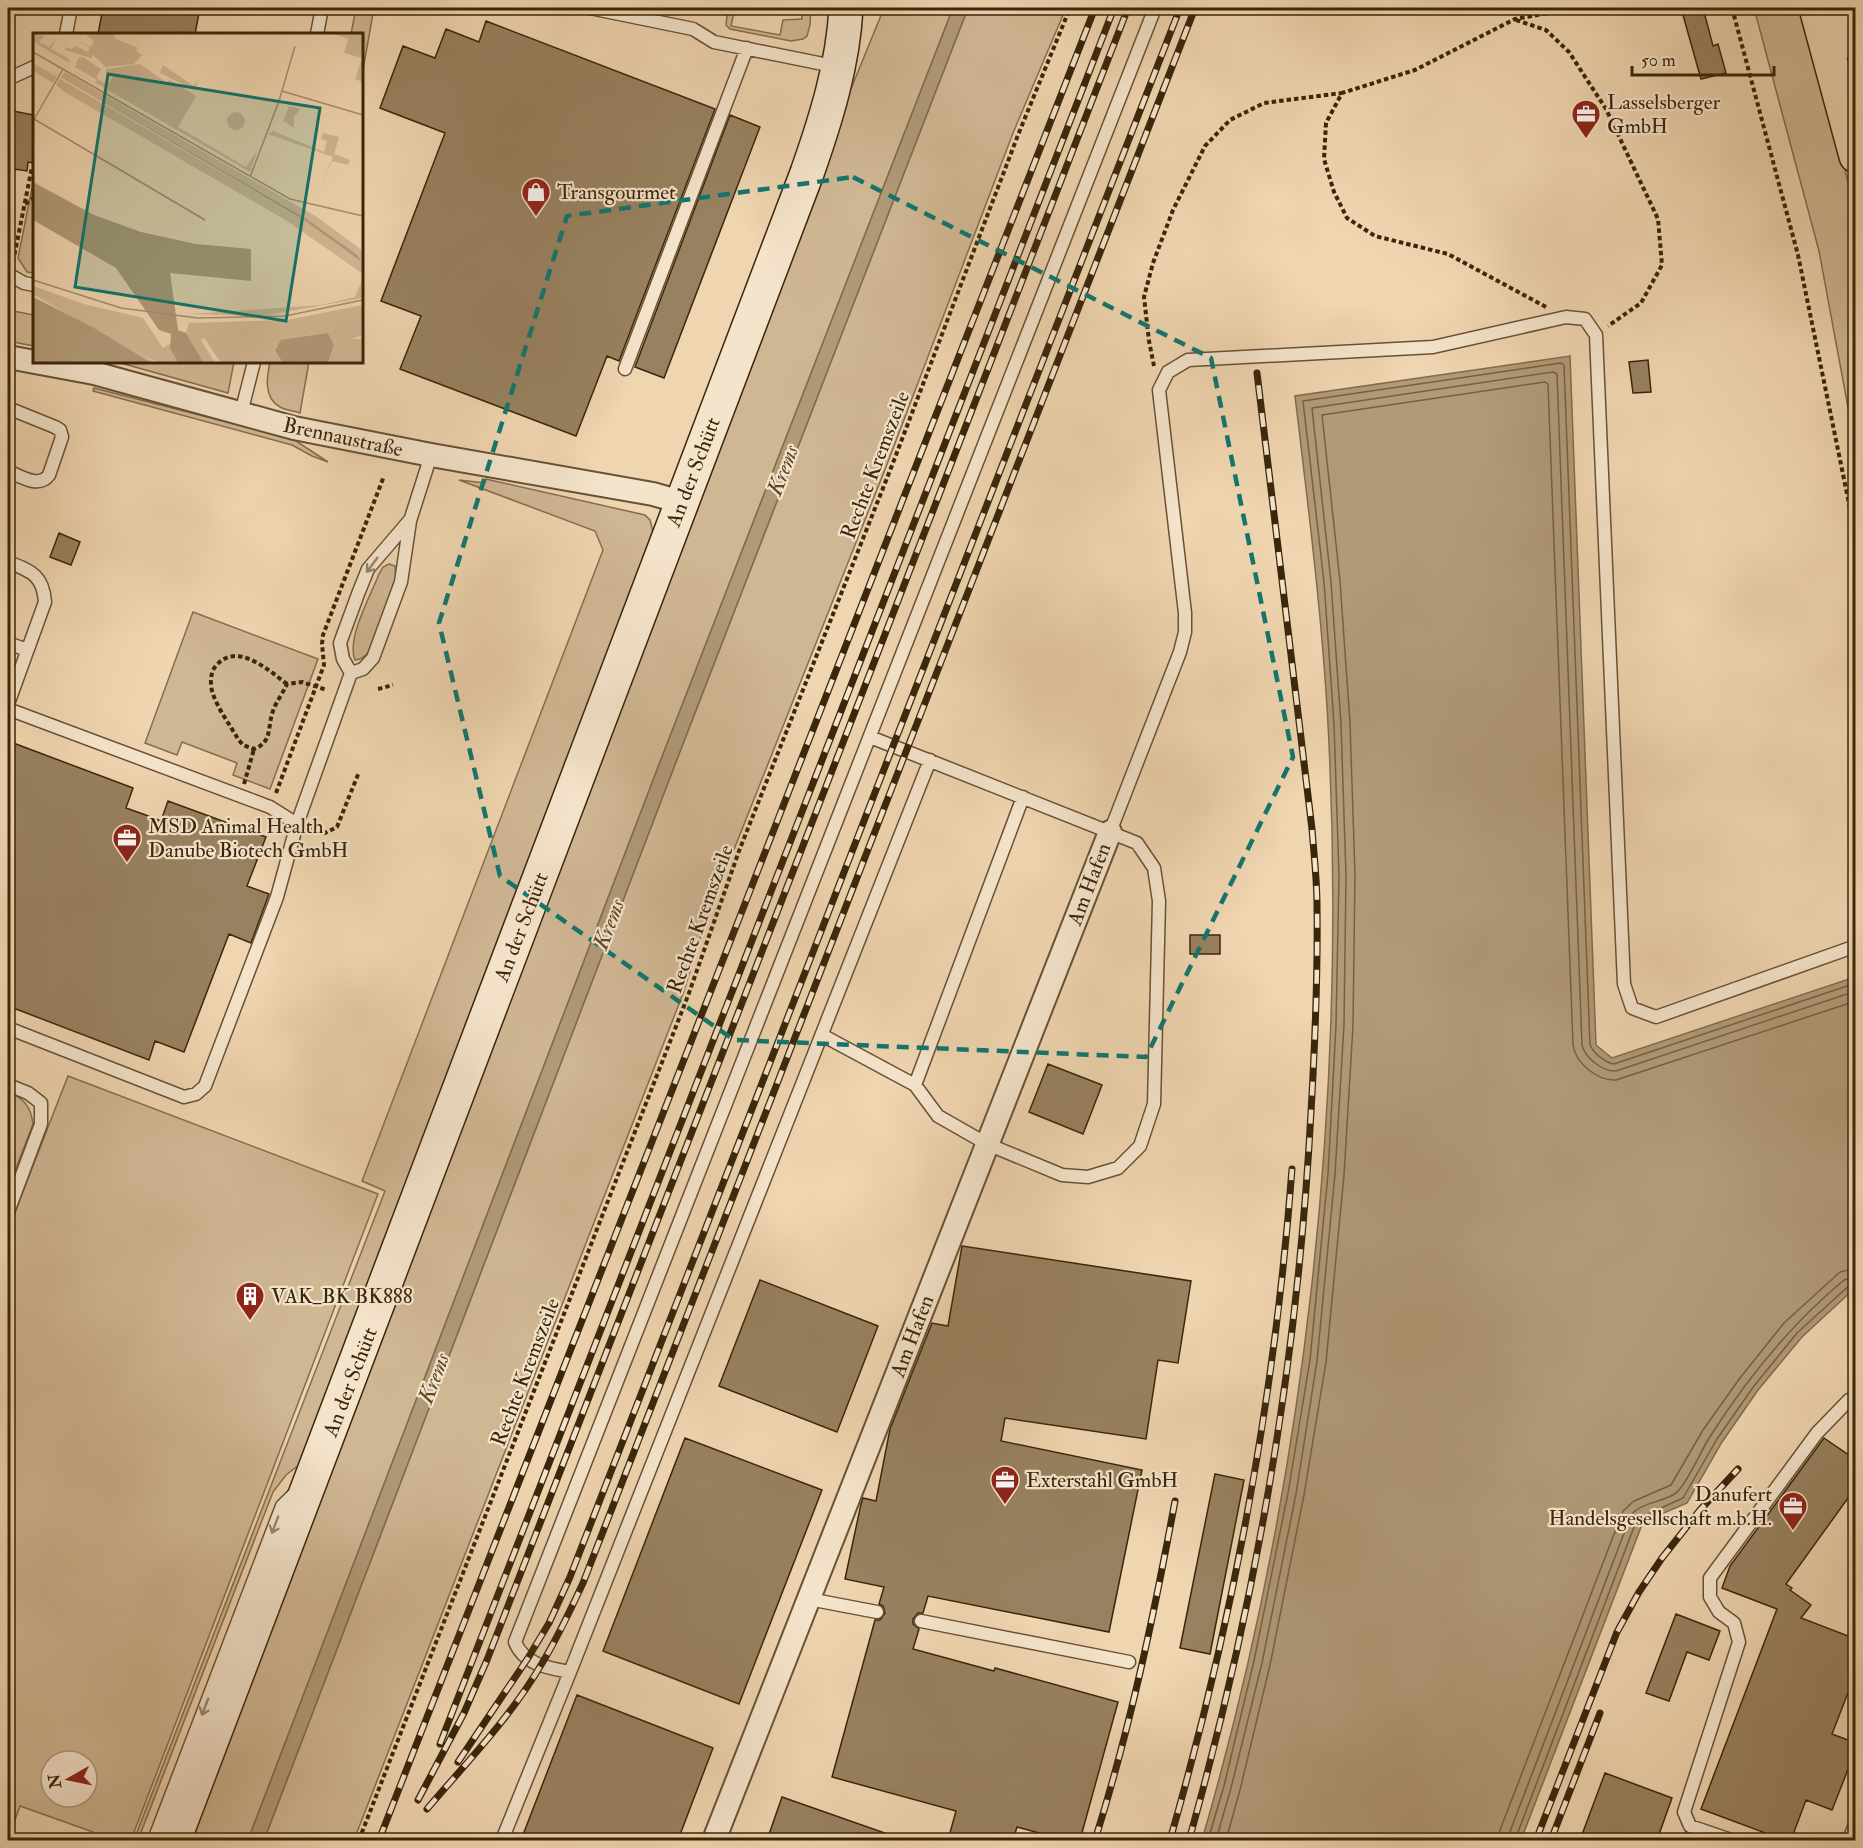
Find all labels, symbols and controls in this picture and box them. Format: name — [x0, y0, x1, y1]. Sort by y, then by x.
inset map — [33, 33, 363, 363]
scale bar — [1632, 39, 1774, 77]
text: 50 m — [1641, 49, 1676, 72]
place label: Lasselsberger GmbH — [1607, 89, 1721, 140]
office icon: Lasselsberger GmbH — [1570, 98, 1602, 140]
shop icon: Transgourmet — [520, 176, 552, 218]
place label: Transgourmet — [557, 179, 676, 206]
street label: Rechte Kremszeile — [835, 387, 916, 543]
street label: Brennaustraße — [280, 412, 406, 463]
street label: An der Schütt — [660, 413, 727, 532]
water label: Krems — [760, 440, 806, 500]
one-way arrow — [366, 557, 379, 573]
place label: MSD Animal Health Danube Biotech GmbH — [148, 813, 348, 864]
office icon: MSD Animal Health Danube Biotech GmbH — [111, 822, 143, 864]
street label: Am Hafen — [1061, 839, 1118, 930]
street label: Rechte Kremszeile — [661, 841, 740, 997]
street label: An der Schütt — [488, 868, 555, 987]
water label: Krems — [586, 894, 632, 954]
building icon: VAK_BK BK888 — [234, 1280, 266, 1322]
place label: VAK_BK BK888 — [271, 1283, 413, 1310]
street label: Am Hafen — [884, 1291, 941, 1382]
street label: Rechte Kremszeile — [485, 1294, 566, 1450]
street label: An der Schütt — [317, 1323, 384, 1442]
water label: Krems — [411, 1348, 457, 1408]
office icon: Exterstahl GmbH — [989, 1464, 1021, 1506]
place label: Exterstahl GmbH — [1026, 1467, 1178, 1494]
place label: Danufert Handelsgesellschaft m.b.H. — [1548, 1481, 1772, 1532]
office icon: Danufert Handelsgesellschaft m.b.H. — [1777, 1490, 1809, 1532]
one-way arrow — [268, 1515, 279, 1534]
one-way arrow — [198, 1698, 209, 1716]
north arrow — [39, 1749, 99, 1809]
text: N — [44, 1772, 66, 1791]

